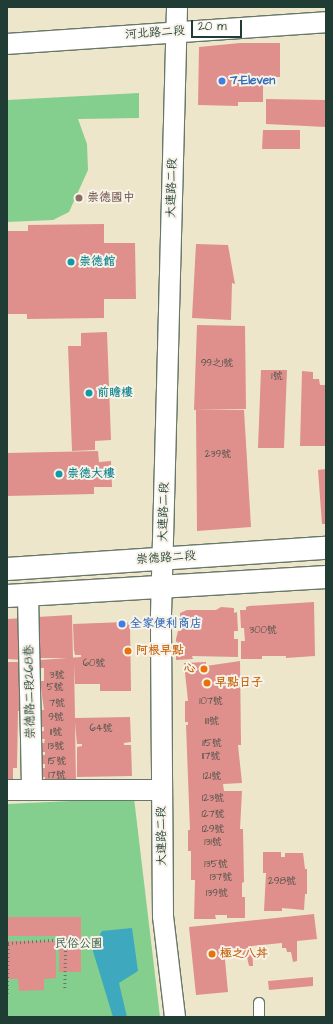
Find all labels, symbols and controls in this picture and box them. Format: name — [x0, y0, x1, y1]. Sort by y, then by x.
scale bar — [193, 12, 244, 38]
text: 20 m — [198, 18, 227, 35]
street label: 河北路二段 — [125, 24, 185, 42]
place label: 7-Eleven — [230, 74, 275, 88]
marker: 7-Eleven — [217, 76, 227, 86]
street label: 大連路二段 — [164, 158, 180, 218]
place label: 崇德國中 — [87, 191, 135, 205]
marker: 崇德國中 — [74, 193, 84, 203]
place label: 崇德館 — [79, 255, 115, 269]
marker: 崇德館 — [66, 257, 76, 267]
house number: 99之1號 — [201, 358, 233, 370]
house number: 1號 — [271, 371, 283, 383]
place label: 前瞻樓 — [97, 386, 133, 400]
marker: 前瞻樓 — [84, 388, 94, 398]
house number: 239號 — [205, 449, 231, 461]
place label: 崇德大樓 — [67, 467, 115, 481]
marker: 崇德大樓 — [54, 469, 64, 479]
street label: 大連路二段 — [156, 482, 172, 542]
street label: 崇德路二段 — [136, 549, 196, 567]
place label: 全家便利商店 — [130, 617, 202, 631]
marker: 全家便利商店 — [117, 619, 127, 629]
house number: 300號 — [249, 625, 277, 637]
place label: 阿根早點 — [136, 644, 184, 658]
street label: 崇德路二段268巷 — [22, 645, 38, 739]
marker: 阿根早點 — [123, 646, 133, 656]
house number: 60號 — [83, 658, 105, 670]
place label: 心 — [184, 662, 196, 676]
marker: 心 — [199, 664, 209, 674]
house number: 3號 — [49, 670, 65, 682]
place label: 早點日子 — [215, 676, 263, 690]
marker: 早點日子 — [202, 678, 212, 688]
house number: 5號 — [46, 682, 64, 694]
house number: 107號 — [199, 696, 223, 708]
house number: 7號 — [49, 698, 65, 710]
house number: 9號 — [48, 712, 64, 724]
house number: 111號 — [205, 716, 219, 728]
house number: 64號 — [89, 723, 113, 735]
house number: 11號 — [50, 727, 62, 739]
house number: 115號 — [202, 738, 222, 750]
house number: 13號 — [48, 741, 64, 753]
house number: 117號 — [202, 751, 220, 763]
house number: 15號 — [48, 756, 66, 768]
house number: 17號 — [48, 770, 66, 782]
house number: 121號 — [203, 771, 221, 783]
house number: 123號 — [202, 793, 224, 805]
street label: 大連路二段 — [154, 806, 170, 866]
house number: 127號 — [201, 809, 225, 821]
house number: 129號 — [202, 824, 224, 836]
house number: 131號 — [204, 837, 222, 849]
house number: 135號 — [204, 859, 228, 871]
house number: 137號 — [210, 872, 232, 884]
house number: 298號 — [268, 876, 296, 888]
house number: 139號 — [206, 888, 228, 900]
park label: 民俗公園 — [55, 937, 103, 951]
place label: 極之八丼 — [220, 947, 268, 961]
marker: 極之八丼 — [207, 949, 217, 959]

